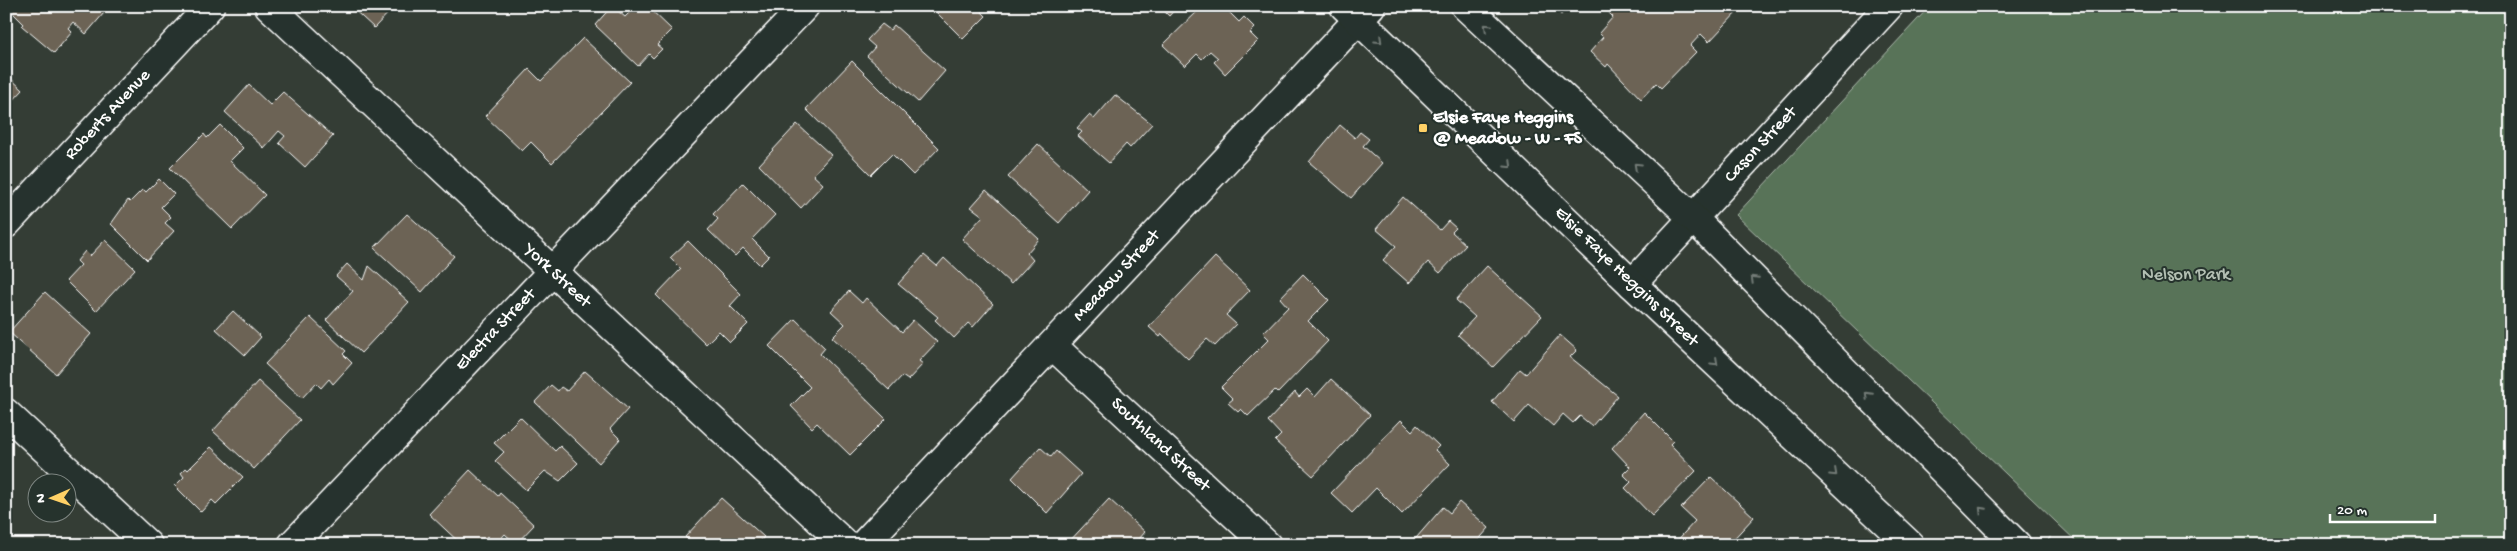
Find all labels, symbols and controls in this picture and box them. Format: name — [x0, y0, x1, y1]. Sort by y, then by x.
one-way arrow — [1484, 23, 1493, 32]
one-way arrow — [1374, 34, 1383, 43]
street label: Roberts Avenue — [61, 65, 156, 165]
street label: Cason Street — [1720, 101, 1803, 187]
place label: Elsie Faye Heggins @ Meadow - W - FS — [1433, 108, 1583, 150]
marker: Elsie Faye Heggins @ Meadow - W - FS — [1417, 122, 1429, 134]
one-way arrow — [1503, 159, 1512, 168]
one-way arrow — [1634, 163, 1643, 172]
street label: Elsie Faye Heggins Street — [1550, 203, 1704, 352]
street label: Meadow Street — [1069, 225, 1166, 326]
street label: York Street — [518, 238, 596, 314]
park label: Nelson Park — [2142, 265, 2232, 286]
one-way arrow — [1750, 276, 1759, 285]
street label: Electra Street — [451, 283, 542, 376]
one-way arrow — [1709, 356, 1718, 365]
one-way arrow — [1865, 391, 1874, 400]
street label: Southland Street — [1106, 394, 1215, 498]
one-way arrow — [1828, 467, 1837, 476]
north arrow — [28, 474, 78, 524]
scale bar — [2330, 491, 2434, 523]
text: N — [33, 494, 50, 503]
text: 20 m — [2337, 502, 2367, 520]
one-way arrow — [1979, 507, 1988, 516]

